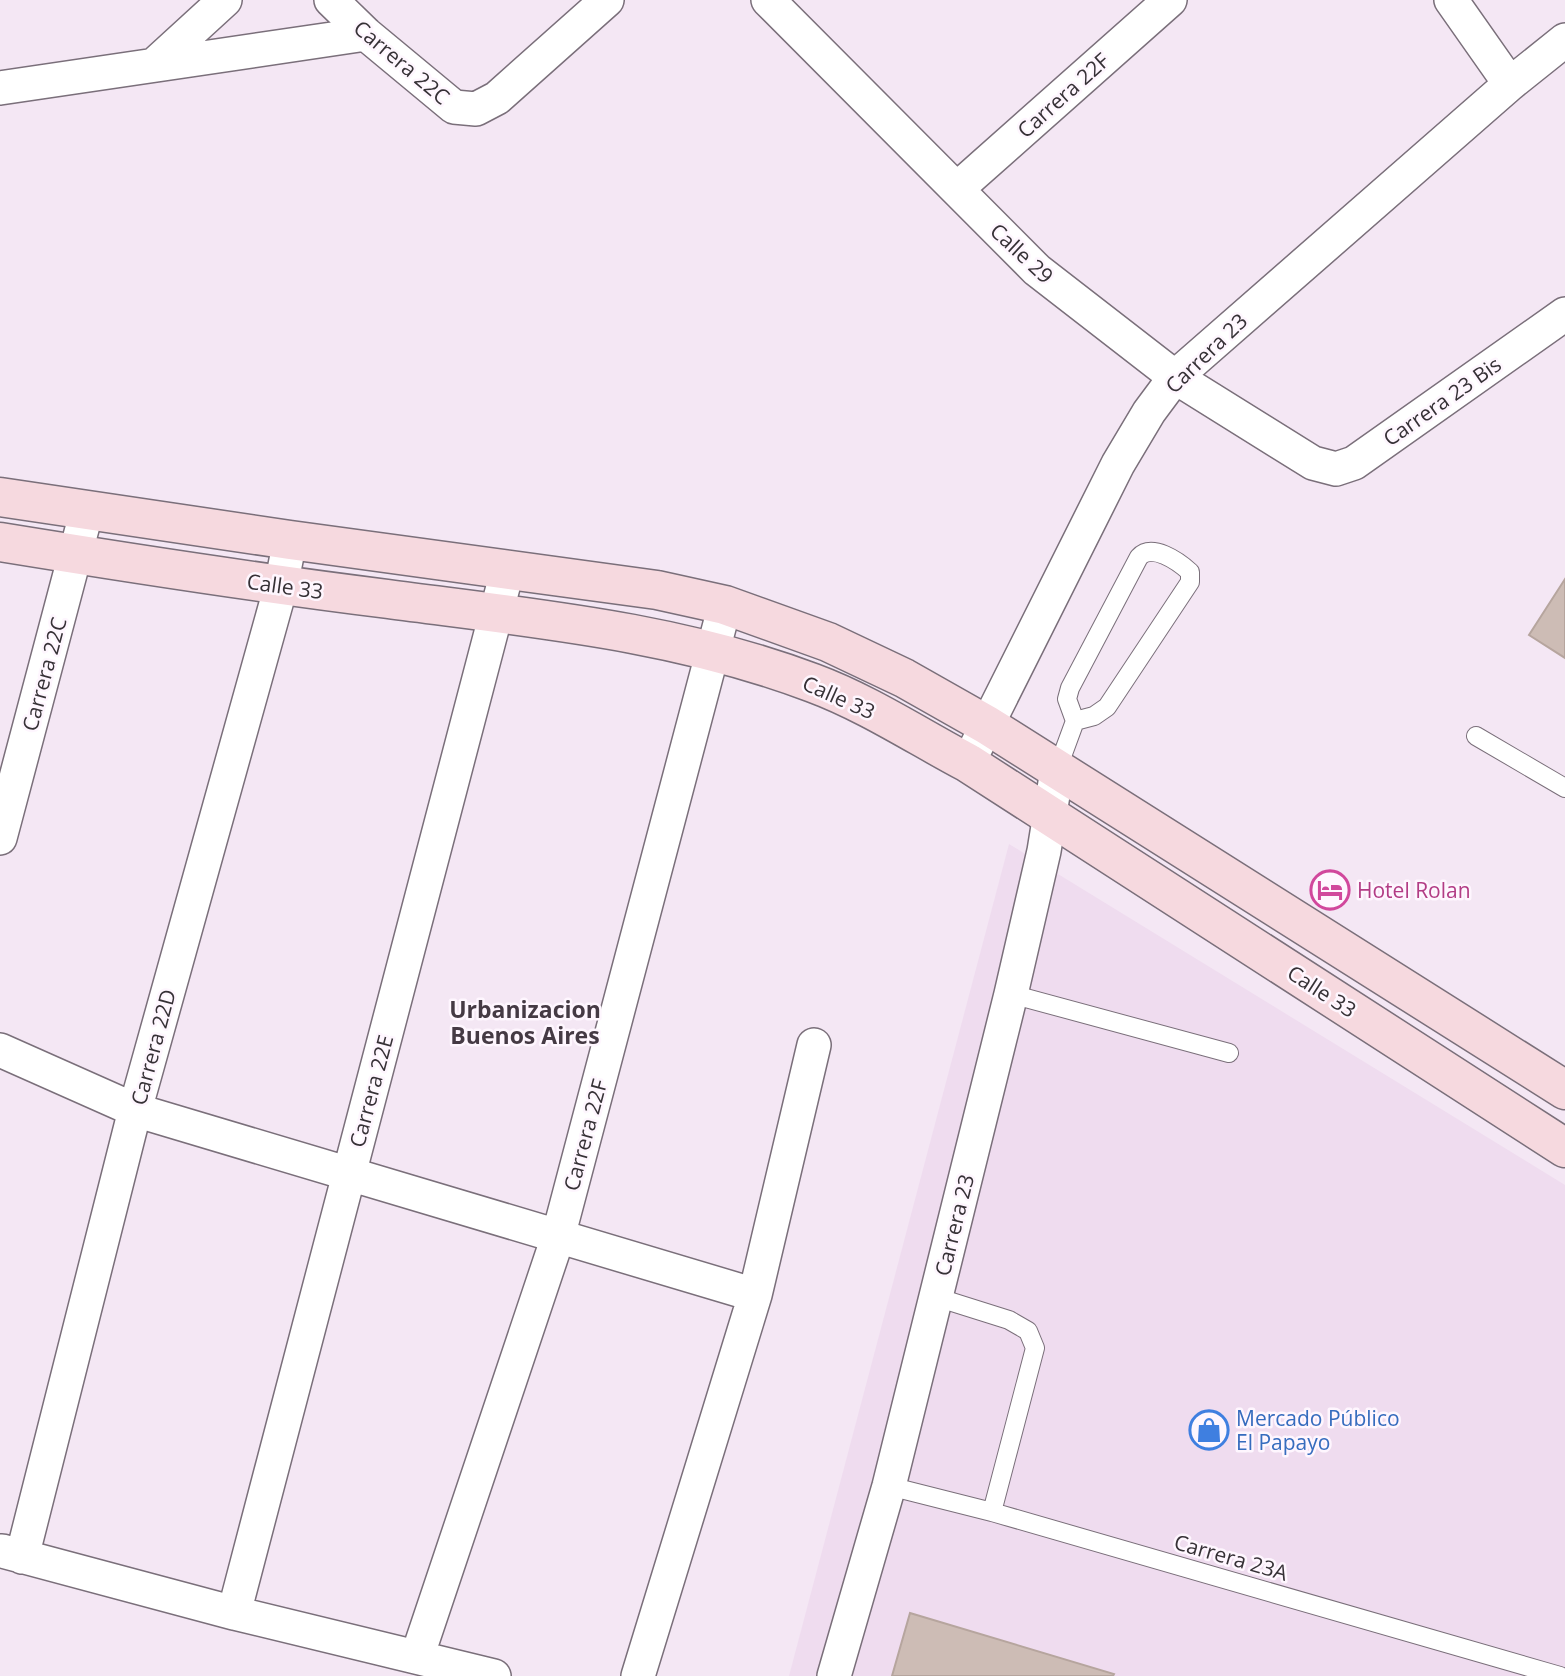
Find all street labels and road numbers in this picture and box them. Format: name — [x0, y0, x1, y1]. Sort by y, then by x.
street label: Carrera 22C — [348, 14, 456, 110]
street label: Carrera 22F — [1011, 46, 1115, 144]
street label: Calle 29 — [984, 217, 1060, 289]
street label: Carrera 23 — [1159, 307, 1253, 399]
street label: Carrera 23 Bis — [1377, 350, 1507, 452]
street label: Calle 33 — [245, 567, 325, 605]
street label: Carrera 22C — [15, 614, 73, 734]
street label: Calle 33 — [798, 669, 880, 725]
street label: Calle 33 — [1282, 958, 1362, 1024]
street label: Carrera 22D — [124, 986, 182, 1108]
street label: Carrera 22E — [343, 1032, 399, 1150]
street label: Carrera 22F — [557, 1076, 613, 1194]
street label: Carrera 23 — [928, 1171, 980, 1279]
street label: Carrera 23A — [1171, 1527, 1292, 1587]

